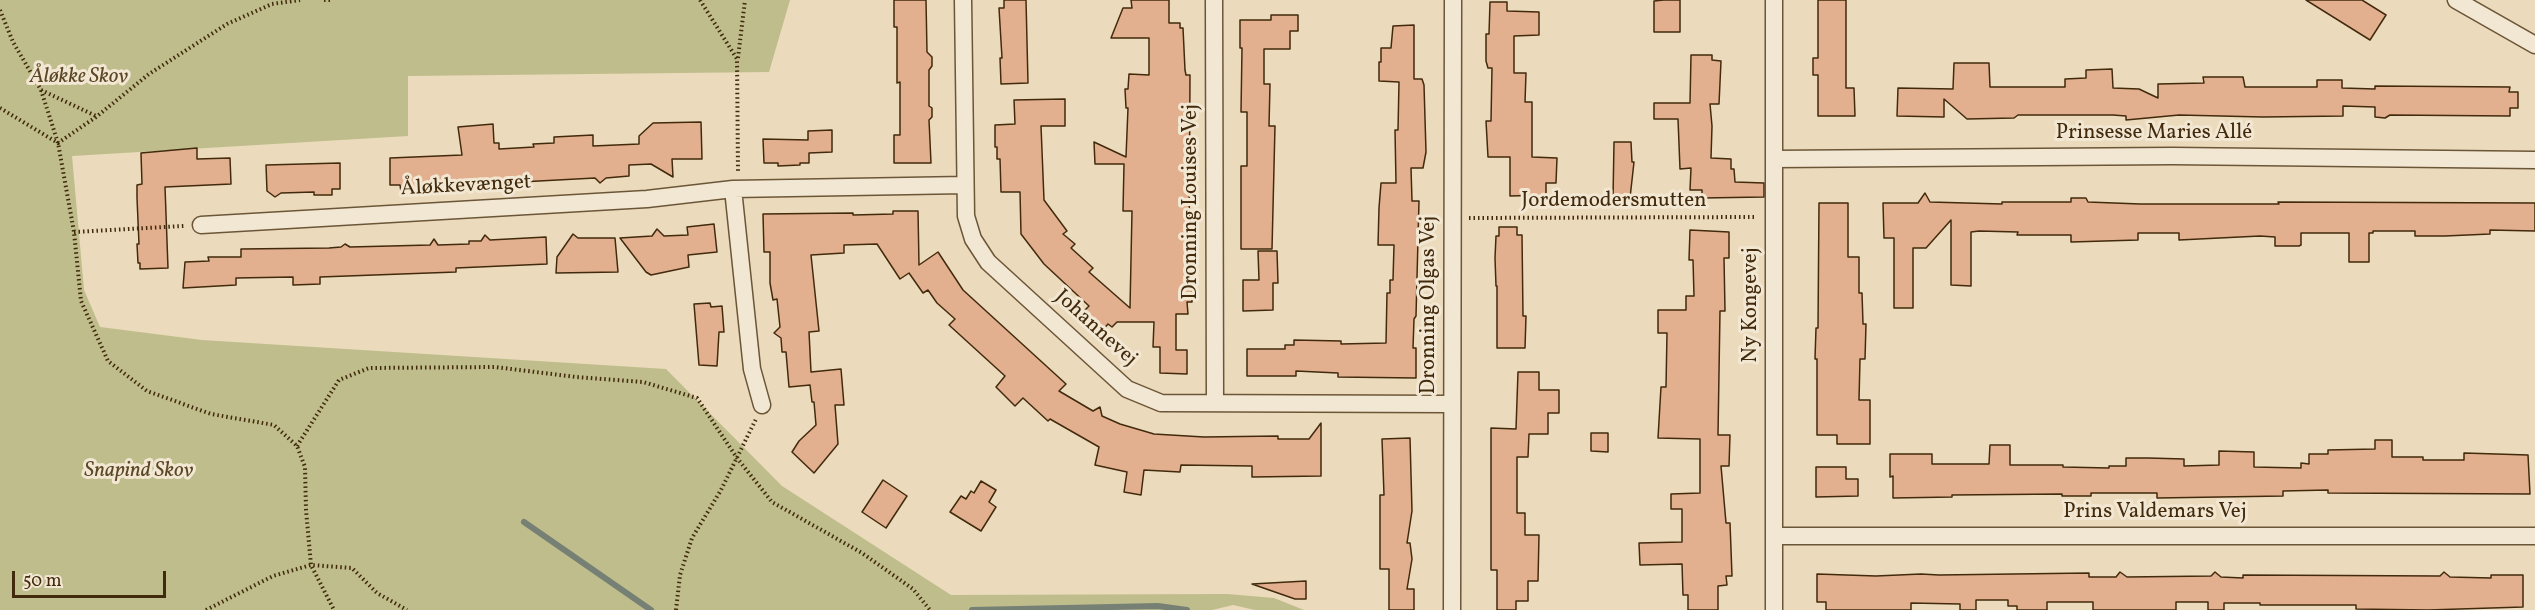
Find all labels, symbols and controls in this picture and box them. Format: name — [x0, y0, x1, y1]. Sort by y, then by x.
park label: Åløkke Skov — [30, 65, 128, 91]
street label: Dronning Louises Vej — [1179, 104, 1205, 300]
street label: Prinsesse Maries Allé — [2056, 121, 2252, 147]
street label: Åløkkevænget — [400, 171, 532, 203]
street label: Jordemodersmutten — [1521, 189, 1707, 215]
street label: Dronning Olgas Vej — [1417, 216, 1443, 394]
street label: Ny Kongevej — [1739, 247, 1765, 363]
street label: Johannevej — [1049, 285, 1141, 373]
park label: Snapind Skov — [84, 459, 194, 485]
street label: Prins Valdemars Vej — [2063, 500, 2247, 526]
scale bar — [15, 559, 170, 597]
text: 50 m — [23, 569, 62, 594]

